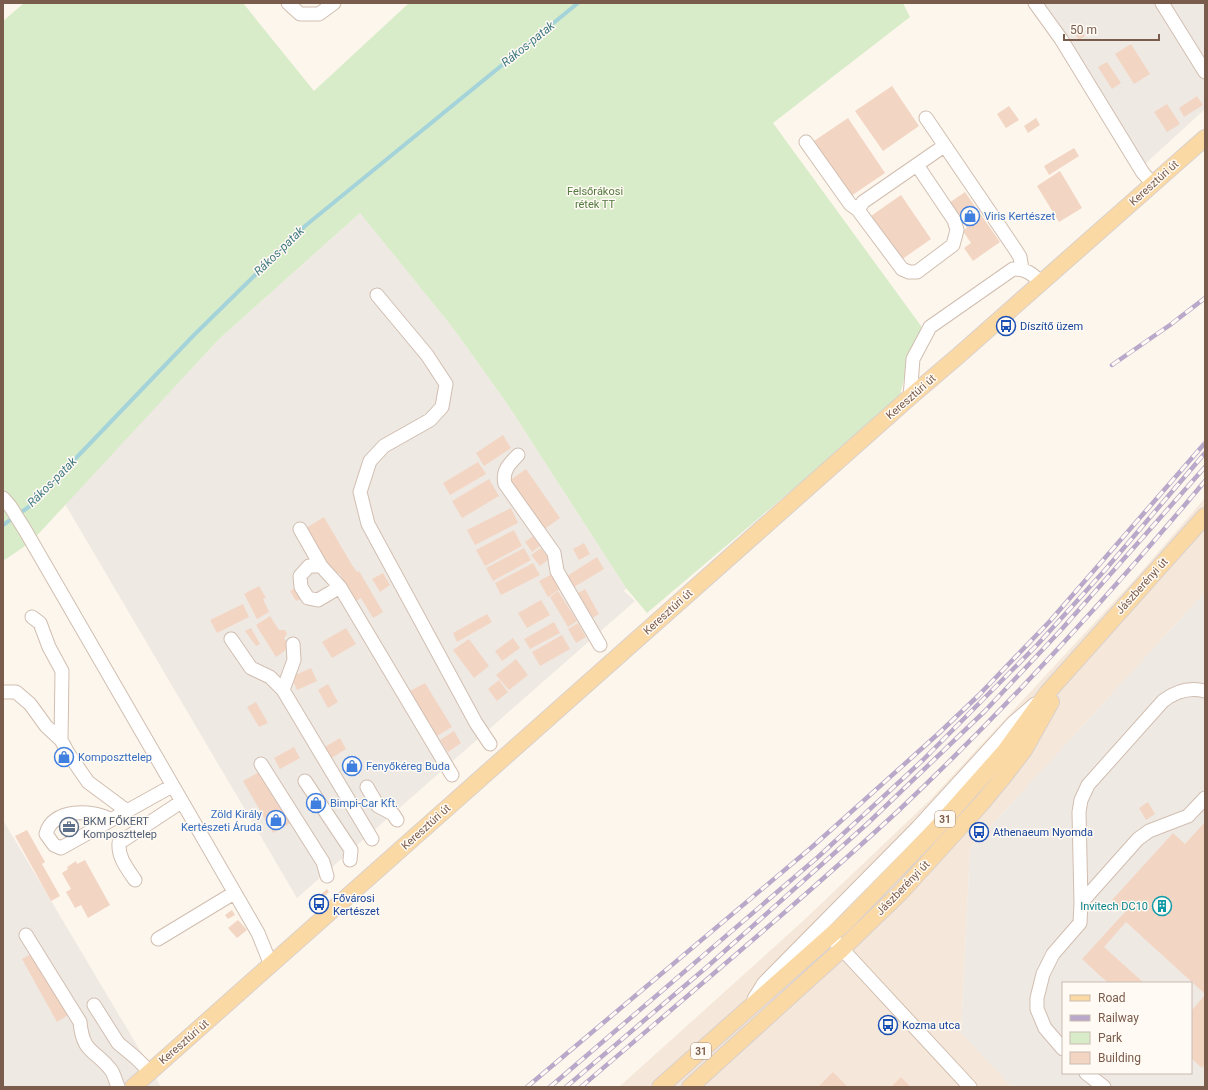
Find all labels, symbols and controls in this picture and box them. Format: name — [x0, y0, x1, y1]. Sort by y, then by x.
scale bar — [1064, 16, 1159, 42]
water label: Rákos-patak — [499, 18, 558, 70]
text: 50 m — [1070, 23, 1097, 37]
street label: Keresztúri út — [1127, 157, 1182, 208]
park label: Felsőrákosi rétek TT — [567, 185, 623, 211]
shop icon: Viris Kertészet — [959, 205, 981, 227]
place label: Viris Kertészet — [984, 210, 1055, 223]
water label: Rákos-patak — [251, 223, 308, 278]
bus stop icon: Díszítő üzem — [995, 315, 1017, 337]
place label: Díszítő üzem — [1020, 320, 1083, 333]
street label: Keresztúri út — [883, 372, 939, 422]
water label: Rákos-patak — [24, 454, 80, 510]
street label: Jászberényi út — [1113, 555, 1171, 617]
street label: Keresztúri út — [641, 586, 696, 637]
shop icon: Komposzttelep — [53, 746, 75, 768]
place label: Komposzttelep — [78, 751, 152, 764]
shop icon: Fenyőkéreg Buda — [341, 755, 363, 777]
place label: Fenyőkéreg Buda — [366, 760, 450, 773]
shop icon: Bimpi-Car Kft. — [305, 792, 327, 814]
place label: Bimpi-Car Kft. — [330, 797, 398, 810]
street label: Keresztúri út — [399, 801, 454, 852]
place label: Zöld Király Kertészeti Áruda — [181, 808, 263, 834]
shop icon: Zöld Király Kertészeti Áruda — [265, 809, 287, 831]
road number: 31 — [935, 811, 955, 827]
place label: BKM FŐKERT Komposzttelep — [83, 815, 157, 841]
office icon: BKM FŐKERT Komposzttelep — [58, 816, 80, 838]
bus stop icon: Athenaeum Nyomda — [968, 821, 990, 843]
place label: Athenaeum Nyomda — [993, 826, 1093, 839]
street label: Jászberényi út — [874, 858, 933, 918]
place label: Fővárosi Kertészet — [333, 892, 380, 918]
bus stop icon: Fővárosi Kertészet — [308, 893, 330, 915]
building icon: Invitech DC10 — [1151, 895, 1173, 917]
place label: Invitech DC10 — [1080, 900, 1148, 913]
legend — [1062, 982, 1192, 1074]
text: Road — [1098, 991, 1126, 1005]
text: Railway — [1098, 1011, 1139, 1025]
bus stop icon: Kozma utca — [877, 1014, 899, 1036]
street label: Keresztúri út — [156, 1017, 212, 1067]
place label: Kozma utca — [902, 1019, 960, 1032]
text: Park — [1098, 1031, 1123, 1045]
road number: 31 — [691, 1043, 711, 1059]
text: Building — [1098, 1051, 1141, 1065]

